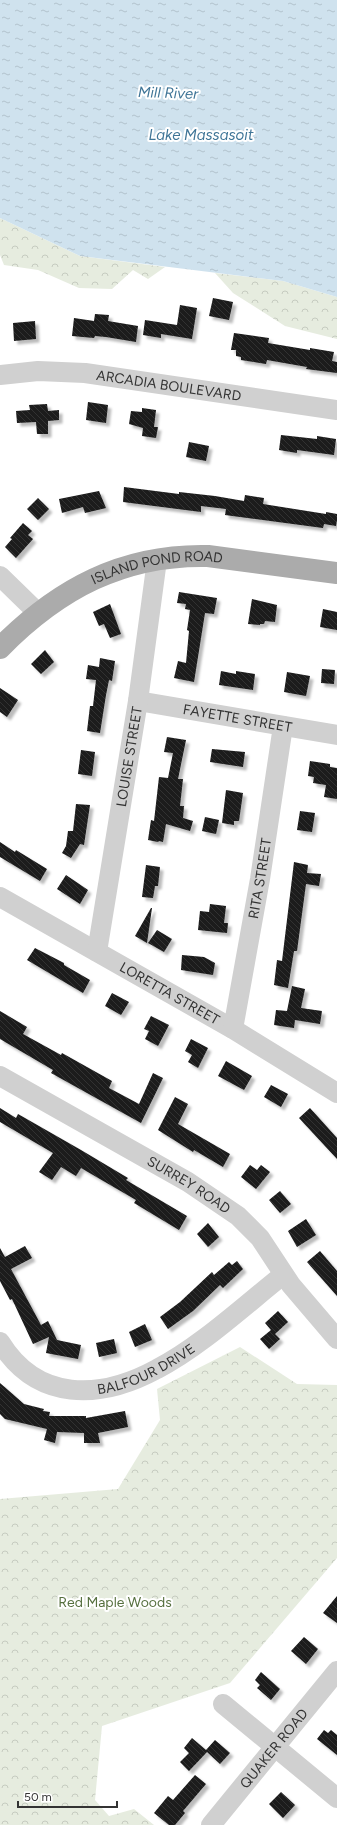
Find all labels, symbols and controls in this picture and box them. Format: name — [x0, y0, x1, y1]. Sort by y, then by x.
water label: Mill River — [138, 83, 199, 103]
water label: Lake Massasoit — [148, 126, 254, 144]
street label: ARCADIA BOULEVARD — [95, 366, 242, 404]
street label: ISLAND POND ROAD — [88, 547, 224, 588]
street label: FAYETTE STREET — [182, 700, 294, 736]
street label: LOUISE STREET — [112, 705, 146, 808]
street label: RITA STREET — [244, 836, 275, 920]
street label: LORETTA STREET — [117, 958, 223, 1028]
street label: SURREY ROAD — [144, 1152, 234, 1217]
street label: BALFOUR DRIVE — [96, 1340, 198, 1398]
park label: Red Maple Woods — [58, 1594, 172, 1611]
street label: QUAKER ROAD — [236, 1705, 311, 1792]
scale bar — [18, 1783, 117, 1809]
text: 50 m — [24, 1790, 52, 1804]

